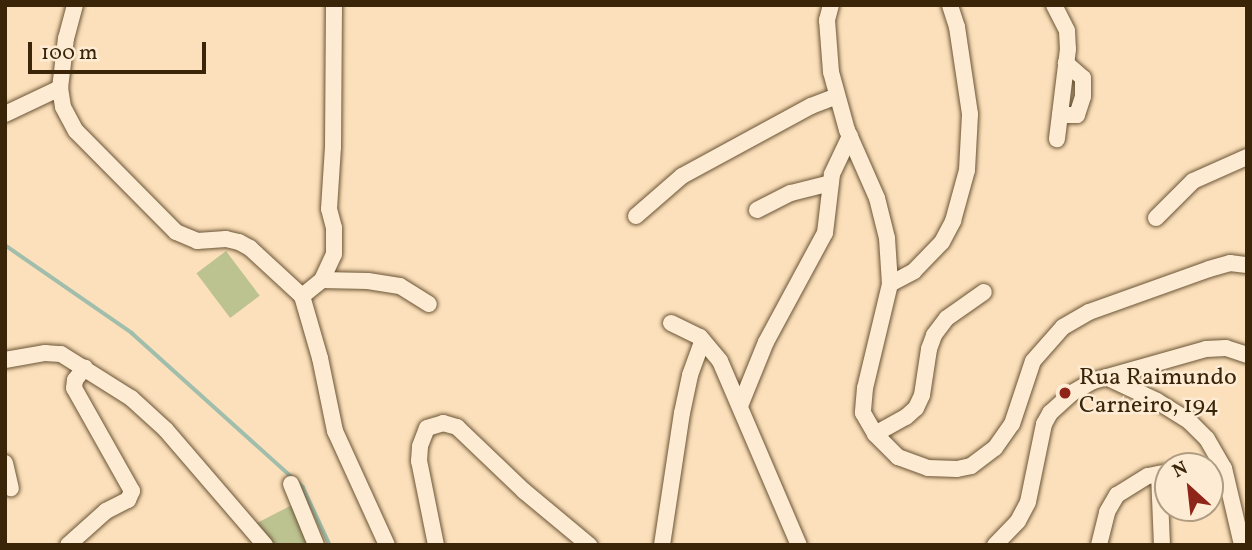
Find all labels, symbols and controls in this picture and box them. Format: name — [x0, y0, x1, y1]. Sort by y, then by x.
scale bar — [32, 28, 210, 72]
text: 100 m — [41, 39, 98, 68]
place label: Rua Raimundo Carneiro, 194 — [1079, 365, 1237, 421]
marker: Rua Raimundo Carneiro, 194 — [1057, 385, 1073, 401]
north arrow — [1154, 452, 1224, 522]
text: N — [1168, 455, 1192, 485]

